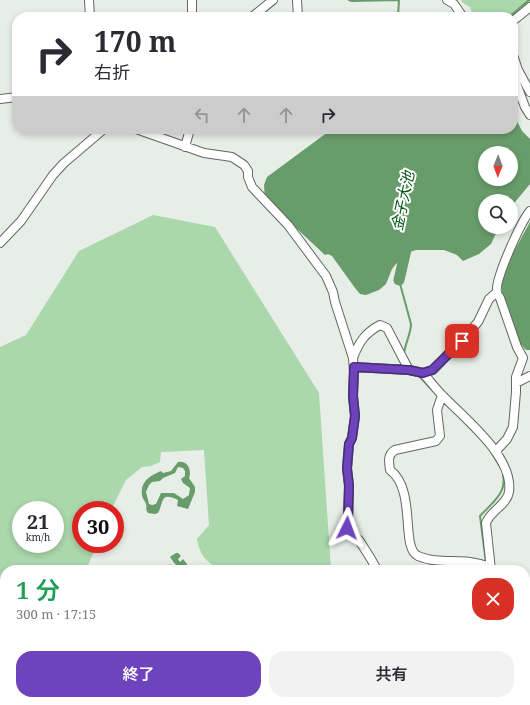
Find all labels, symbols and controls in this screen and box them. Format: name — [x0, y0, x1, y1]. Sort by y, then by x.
text: 170 m — [94, 22, 176, 60]
icon: right — [28, 28, 80, 80]
text: 右折 — [94, 60, 130, 84]
icon: left — [191, 104, 213, 126]
icon: ahead — [233, 104, 255, 126]
icon: ahead — [275, 104, 297, 126]
icon: right — [317, 104, 339, 126]
north arrow — [478, 146, 518, 186]
map controls — [478, 146, 518, 234]
water label: 金子大池 — [386, 168, 418, 232]
button: search — [478, 194, 518, 234]
pin — [445, 324, 479, 358]
icon: arrive — [451, 330, 473, 352]
speed limit sign: 30 — [72, 501, 124, 553]
position arrow — [326, 507, 368, 549]
text: 21 — [27, 508, 49, 535]
text: km/h — [26, 530, 50, 544]
text: 1 分 — [16, 573, 60, 606]
button: close — [472, 578, 514, 620]
text: 300 m · 17:15 — [16, 605, 96, 623]
button: 終了 — [16, 651, 261, 697]
button: 共有 — [269, 651, 514, 697]

